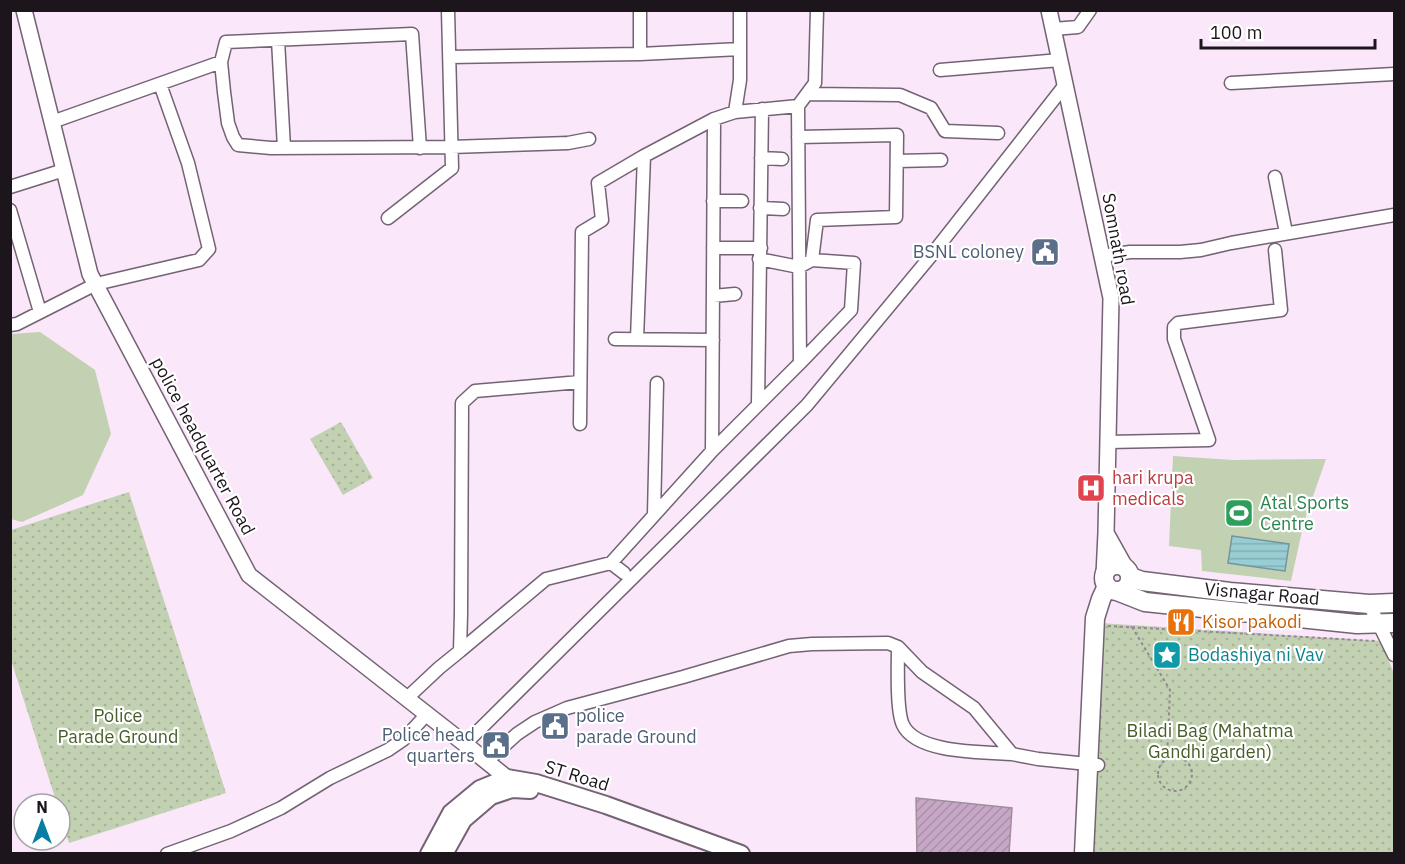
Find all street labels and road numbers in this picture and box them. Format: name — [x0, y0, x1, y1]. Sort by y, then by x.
street label: Somnath road — [1097, 191, 1140, 307]
street label: police headquarter Road — [147, 353, 260, 539]
street label: Visnagar Road — [1204, 577, 1321, 610]
street label: ST Road — [542, 755, 612, 796]

